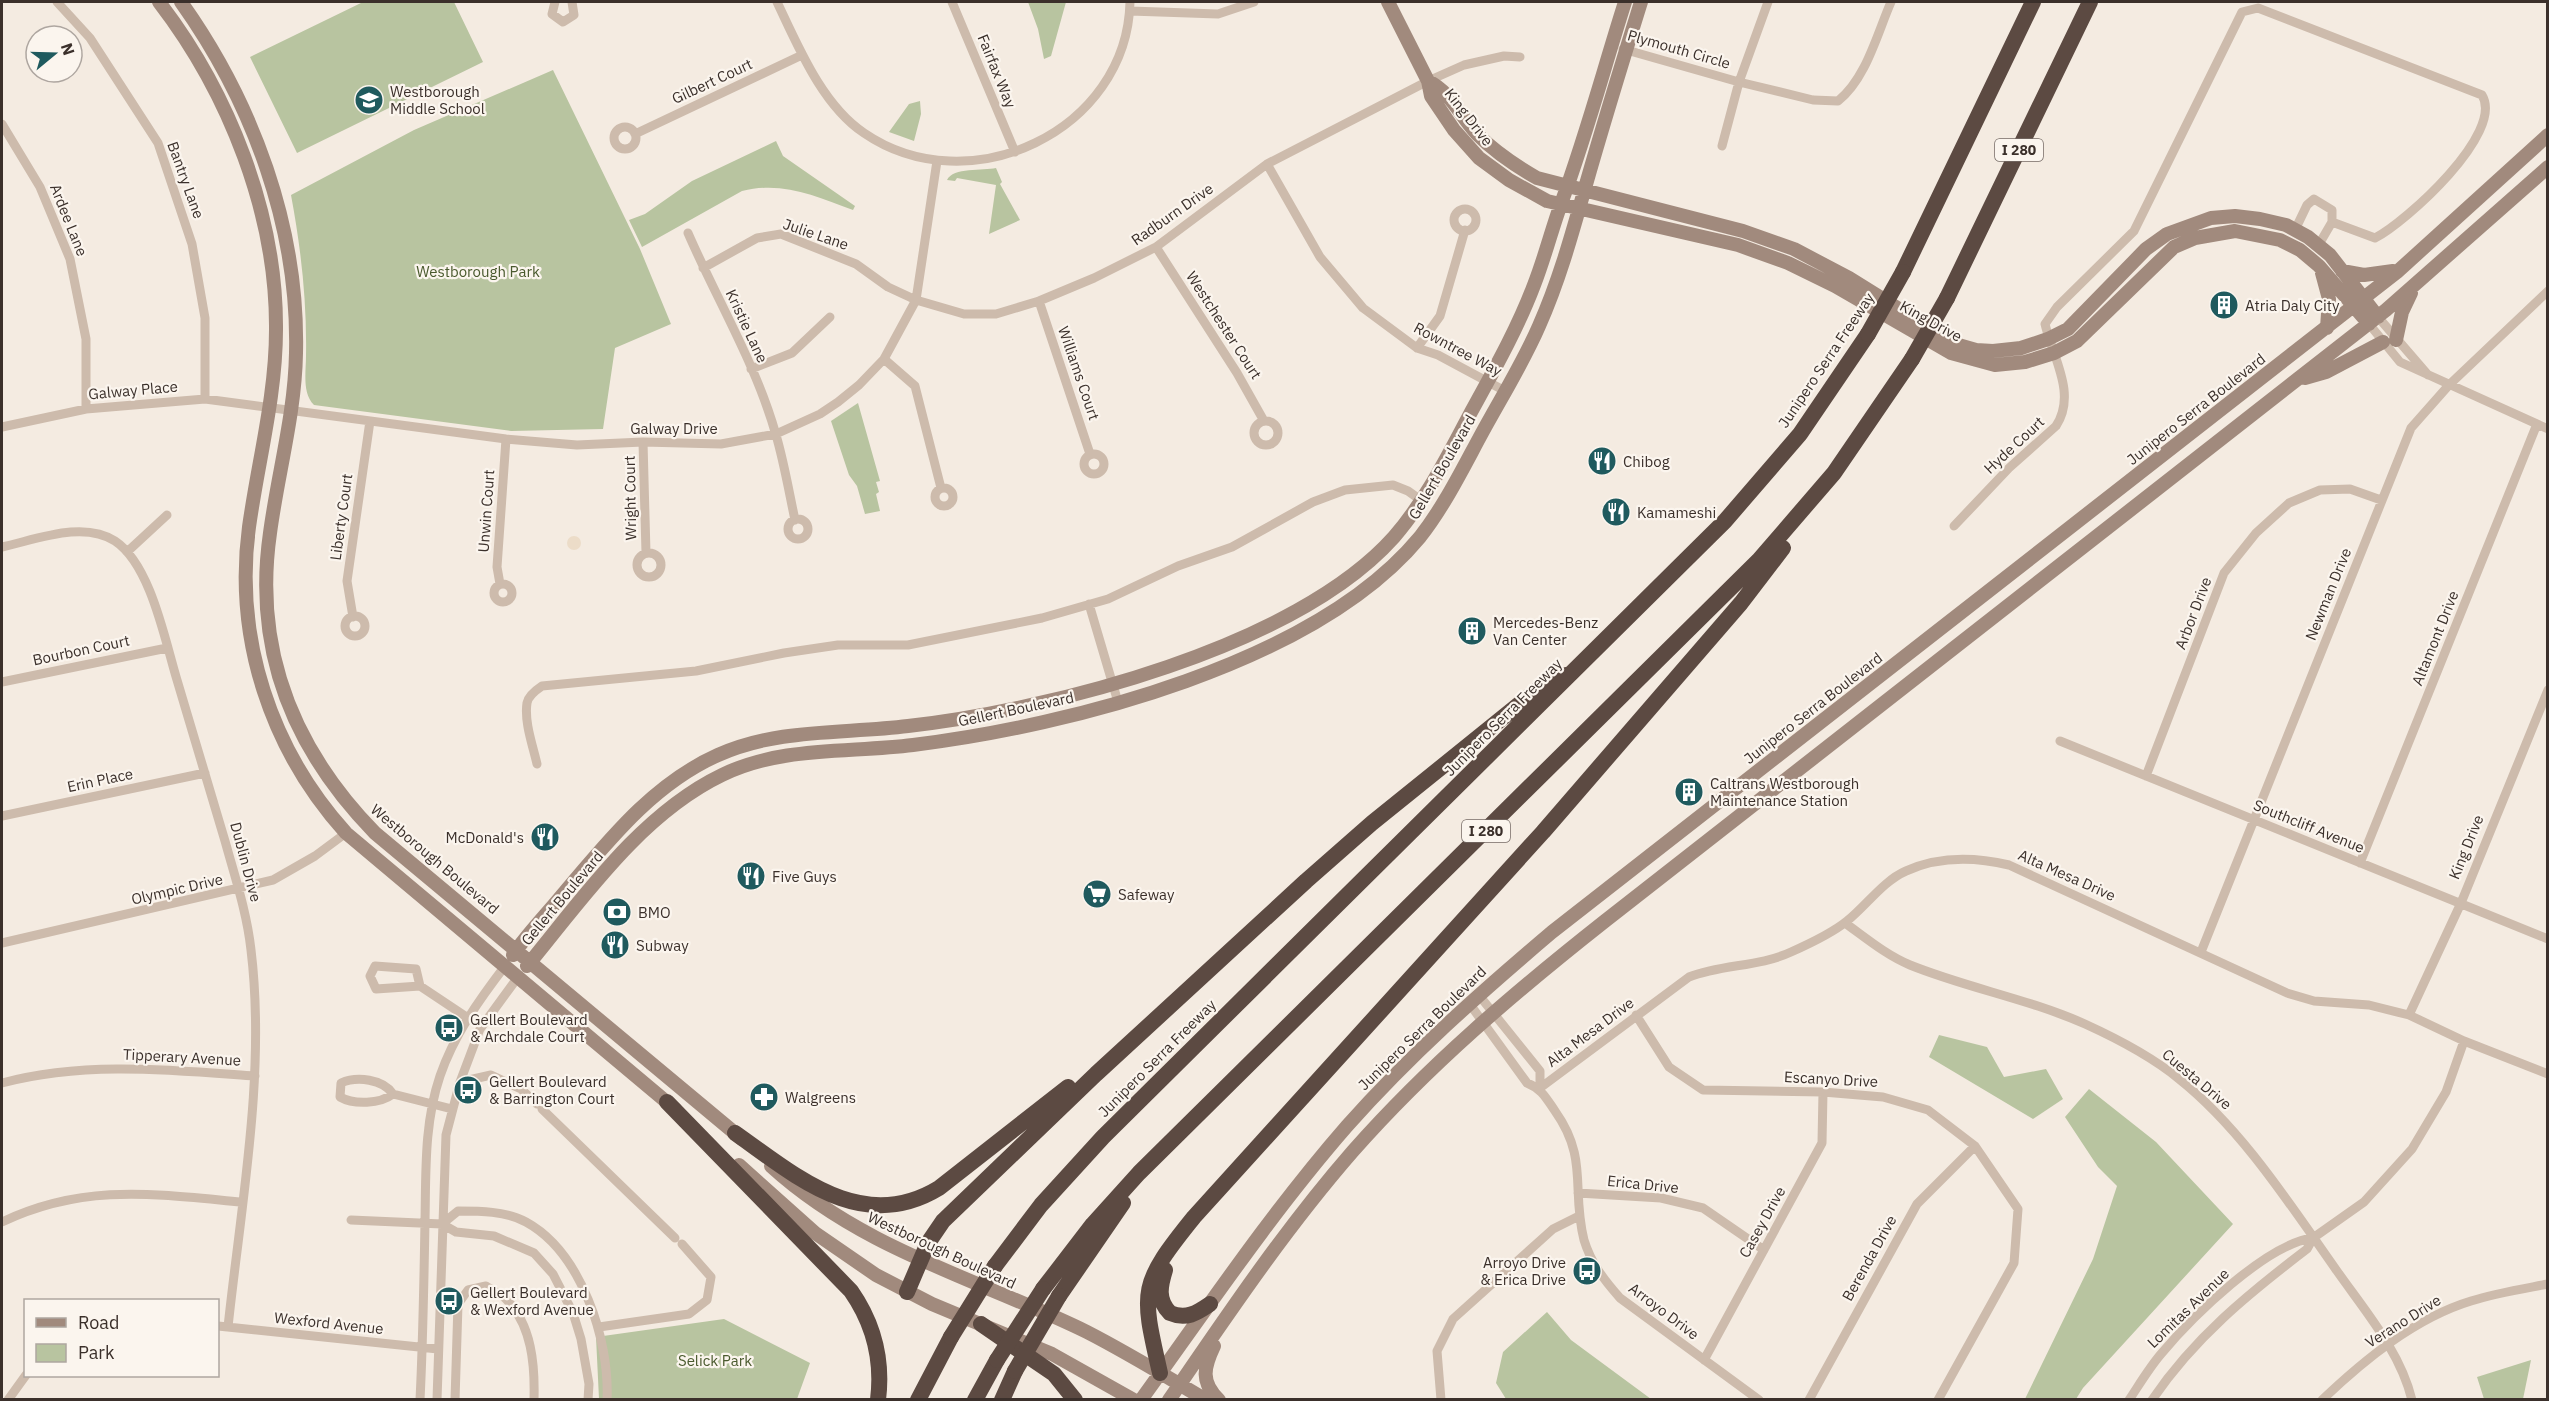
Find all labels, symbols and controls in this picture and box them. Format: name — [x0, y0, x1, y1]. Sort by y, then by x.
north arrow — [24, 24, 84, 84]
street label: Plymouth Circle — [1625, 25, 1733, 73]
street label: Fairfax Way — [974, 31, 1021, 111]
text: N — [57, 40, 80, 58]
street label: Gilbert Court — [669, 54, 755, 108]
place label: Westborough Middle School — [390, 82, 485, 118]
school or university icon: Westborough Middle School — [353, 84, 385, 116]
street label: King Drive — [1441, 84, 1497, 150]
street label: Bantry Lane — [163, 139, 209, 221]
road number: I 280 — [1995, 139, 2043, 161]
street label: Radburn Drive — [1127, 179, 1217, 249]
street label: Ardee Lane — [46, 181, 92, 259]
street label: Julie Lane — [781, 214, 851, 254]
park label: Westborough Park — [416, 262, 540, 281]
street label: Westchester Court — [1182, 267, 1266, 383]
street label: Kristie Lane — [722, 286, 772, 366]
street label: Junipero Serra Freeway — [1774, 288, 1879, 431]
building icon: Atria Daly City — [2208, 289, 2240, 321]
street label: King Drive — [1897, 296, 1965, 346]
place label: Atria Daly City — [2245, 296, 2340, 315]
street label: Rowntree Way — [1411, 318, 1506, 380]
street label: Williams Court — [1054, 324, 1104, 422]
street label: Junipero Serra Boulevard — [2123, 349, 2269, 469]
street label: Galway Place — [88, 377, 178, 403]
street label: Gellert Boulevard — [1404, 411, 1480, 523]
street label: Hyde Court — [1980, 412, 2048, 478]
street label: Galway Drive — [630, 419, 718, 438]
restaurant icon: Chibog — [1586, 445, 1618, 477]
place label: Chibog — [1623, 452, 1670, 471]
street label: Wright Court — [620, 455, 640, 541]
street label: Unwin Court — [474, 469, 498, 553]
street label: Liberty Court — [326, 473, 356, 561]
restaurant icon: Kamameshi — [1600, 496, 1632, 528]
place label: Kamameshi — [1637, 503, 1716, 522]
street label: Newman Drive — [2301, 545, 2355, 643]
street label: Arbor Drive — [2170, 574, 2216, 652]
street label: Altamont Drive — [2407, 588, 2463, 688]
place label: Mercedes-Benz Van Center — [1493, 613, 1598, 649]
building icon: Mercedes-Benz Van Center — [1456, 615, 1488, 647]
street label: Bourbon Court — [31, 630, 131, 670]
street label: Junipero Serra Boulevard — [1740, 648, 1886, 768]
street label: Junipero Serra Freeway — [1440, 654, 1566, 780]
street label: Gellert Boulevard — [956, 687, 1076, 731]
street label: Erin Place — [65, 764, 135, 796]
place label: Caltrans Westborough Maintenance Station — [1710, 774, 1859, 810]
building icon: Caltrans Westborough Maintenance Station — [1673, 776, 1705, 808]
street label: Southcliff Avenue — [2251, 795, 2367, 857]
street label: Westborough Boulevard — [367, 800, 503, 918]
street label: King Drive — [2444, 812, 2488, 882]
street label: Dublin Drive — [226, 820, 266, 904]
road number: I 280 — [1462, 820, 1510, 842]
restaurant icon: McDonald's — [529, 821, 561, 853]
place label: McDonald's — [446, 828, 524, 847]
street label: Alta Mesa Drive — [2015, 845, 2119, 905]
street label: Gellert Boulevard — [517, 847, 607, 949]
restaurant icon: Five Guys — [735, 860, 767, 892]
place label: Five Guys — [772, 867, 837, 886]
street label: Olympic Drive — [129, 869, 225, 909]
supermarket icon: Safeway — [1081, 878, 1113, 910]
place label: Safeway — [1118, 885, 1175, 904]
bank icon: BMO — [601, 896, 633, 928]
place label: BMO — [638, 903, 671, 922]
restaurant icon: Subway — [599, 929, 631, 961]
place label: Subway — [636, 936, 689, 955]
street label: Junipero Serra Boulevard — [1354, 962, 1490, 1094]
street label: Alta Mesa Drive — [1543, 993, 1637, 1071]
street label: Junipero Serra Freeway — [1094, 995, 1220, 1121]
place label: Gellert Boulevard & Archdale Court — [470, 1010, 588, 1046]
bus stop icon: Gellert Boulevard & Archdale Court — [433, 1012, 465, 1044]
street label: Tipperary Avenue — [122, 1044, 242, 1070]
street label: Cuesta Drive — [2158, 1044, 2236, 1114]
street label: Escanyo Drive — [1783, 1067, 1879, 1091]
place label: Gellert Boulevard & Barrington Court — [489, 1072, 615, 1108]
bus stop icon: Gellert Boulevard & Barrington Court — [452, 1074, 484, 1106]
pharmacy icon: Walgreens — [748, 1081, 780, 1113]
place label: Walgreens — [785, 1088, 856, 1107]
street label: Erica Drive — [1606, 1171, 1680, 1197]
street label: Casey Drive — [1735, 1183, 1789, 1261]
street label: Westborough Boulevard — [865, 1207, 1019, 1293]
street label: Berenda Drive — [1838, 1212, 1900, 1304]
place label: Arroyo Drive & Erica Drive — [1480, 1253, 1566, 1289]
bus stop icon: Arroyo Drive & Erica Drive — [1571, 1255, 1603, 1287]
street label: Lomitas Avenue — [2143, 1264, 2233, 1352]
street label: Arroyo Drive — [1625, 1278, 1703, 1344]
place label: Gellert Boulevard & Wexford Avenue — [470, 1283, 594, 1319]
bus stop icon: Gellert Boulevard & Wexford Avenue — [433, 1285, 465, 1317]
street label: Verano Drive — [2362, 1290, 2444, 1352]
legend — [24, 1299, 219, 1377]
street label: Wexford Avenue — [273, 1308, 385, 1338]
text: Road — [78, 1311, 119, 1334]
text: Park — [78, 1341, 115, 1364]
park label: Selick Park — [678, 1351, 752, 1370]

